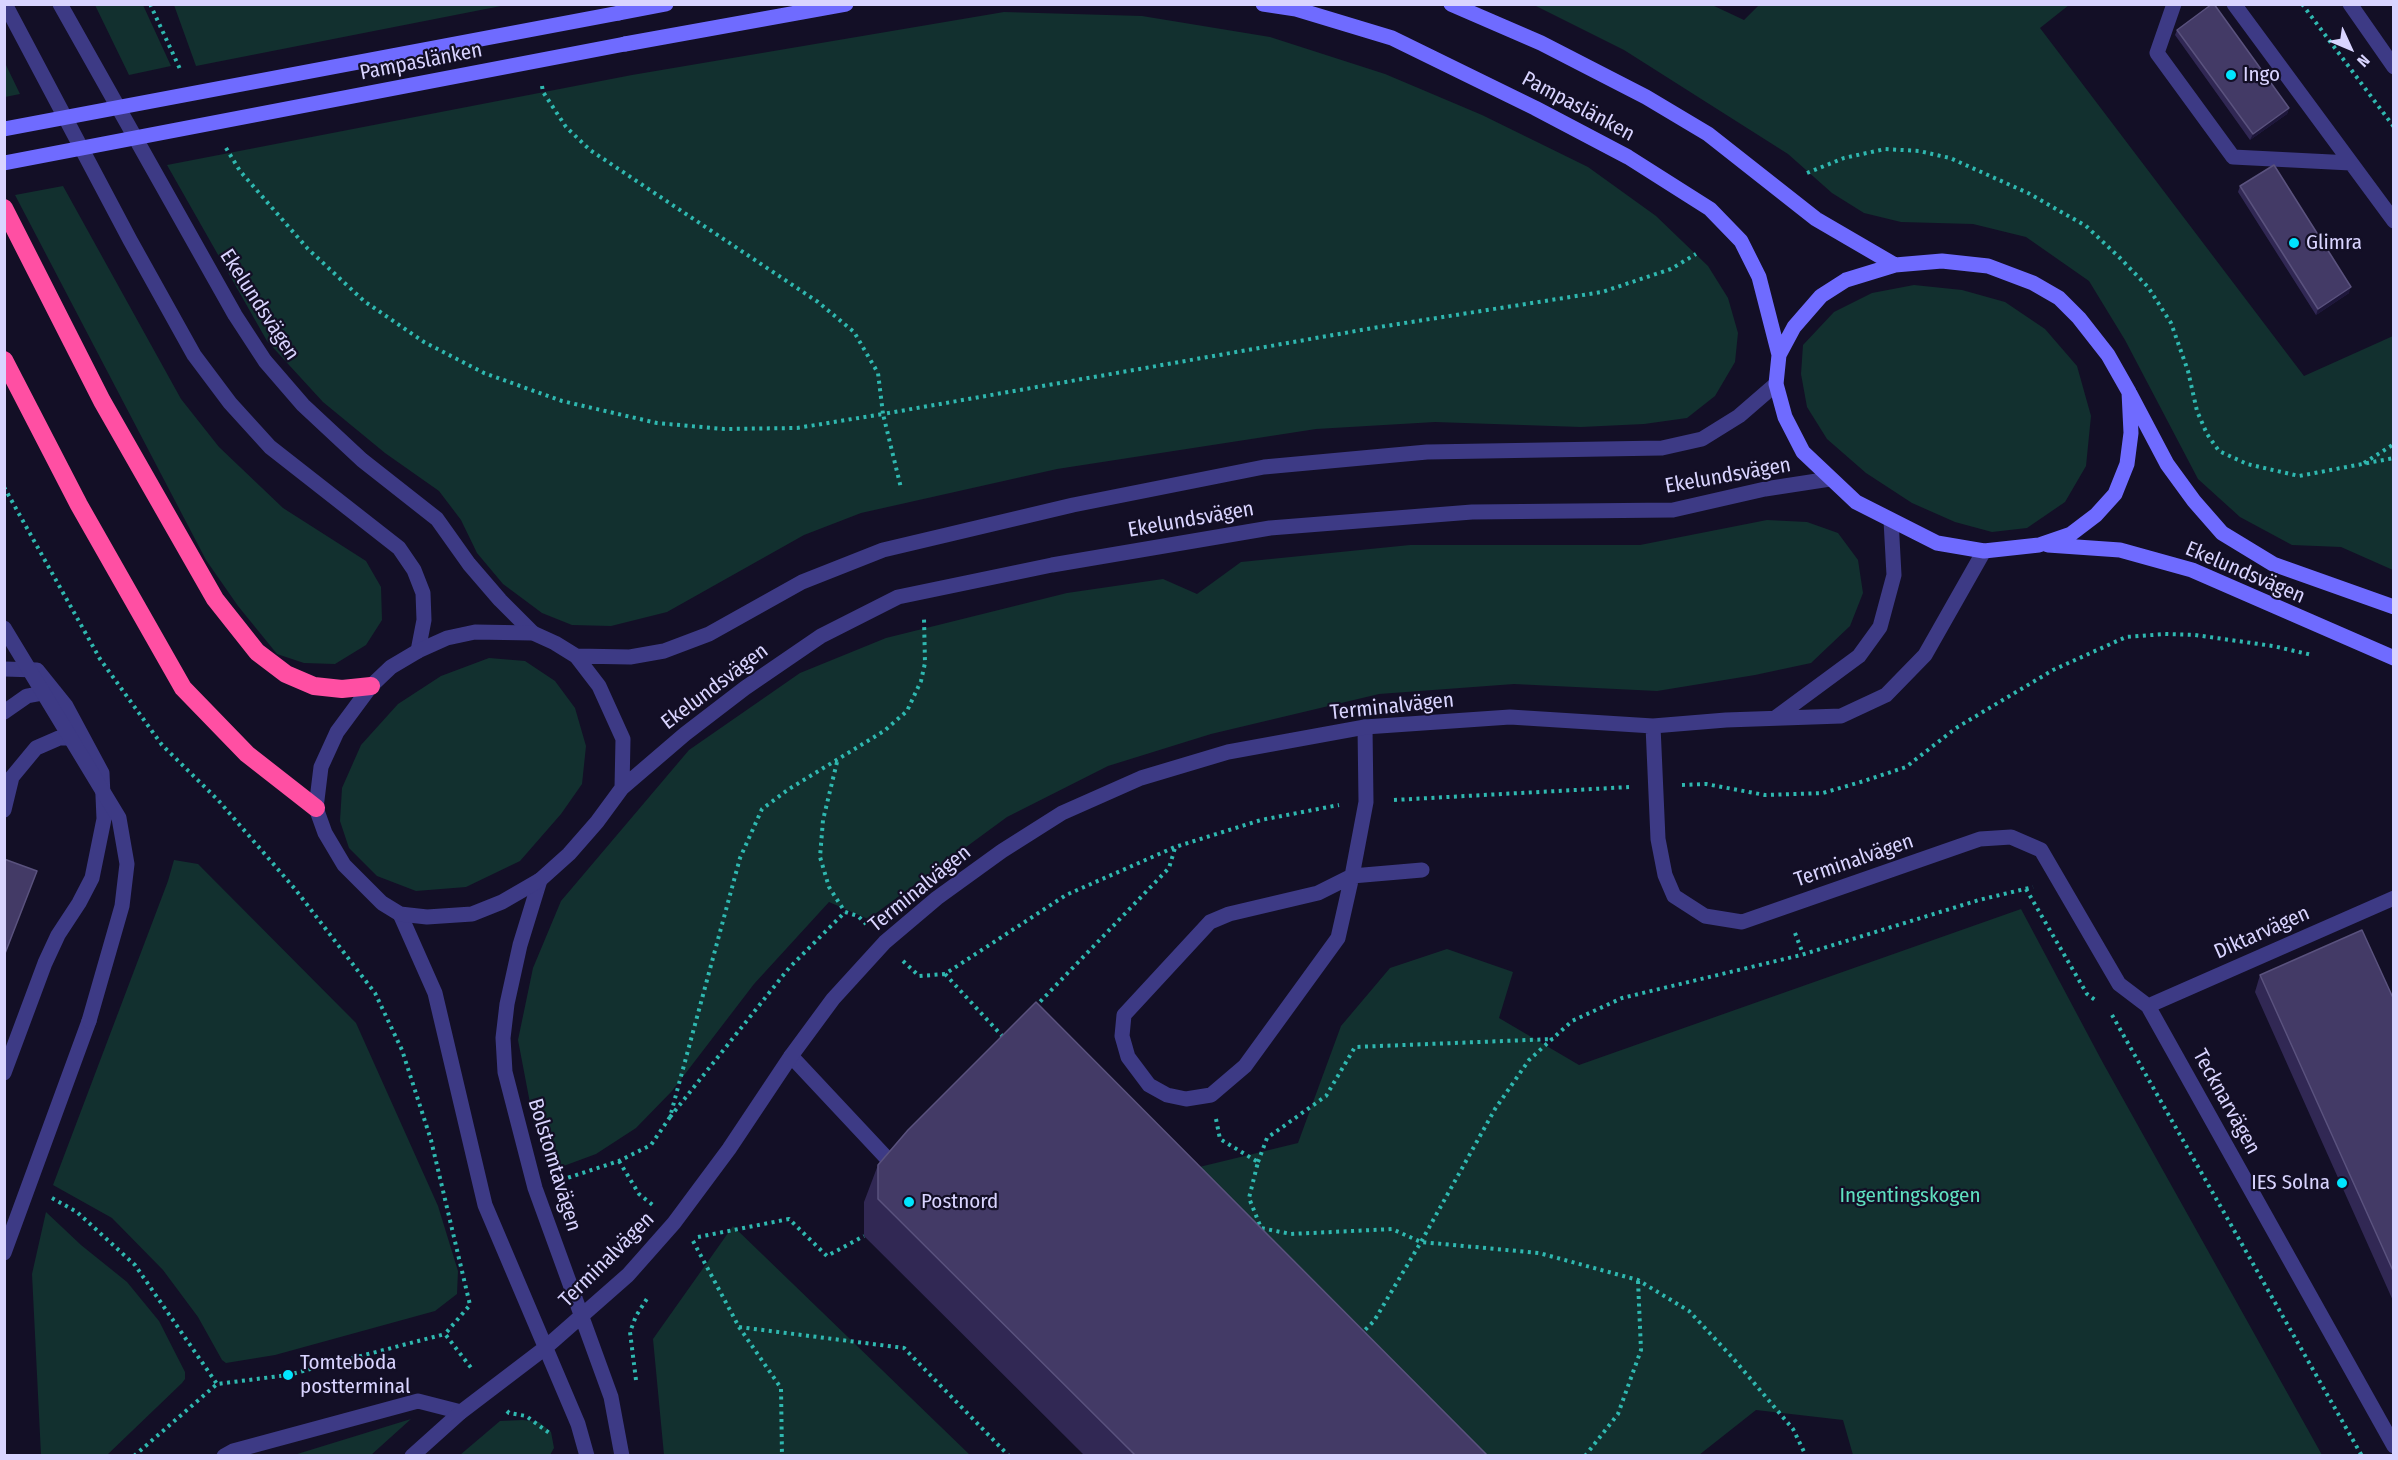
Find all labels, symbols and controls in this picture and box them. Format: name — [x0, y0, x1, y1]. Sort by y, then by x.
north arrow — [2320, 18, 2380, 78]
street label: Pampaslänken — [358, 38, 484, 86]
text: N — [2353, 51, 2373, 71]
place label: Ingo — [2243, 62, 2280, 88]
street label: Pampaslänken — [1517, 67, 1639, 147]
marker: Ingo — [2224, 68, 2238, 82]
place label: Glimra — [2306, 230, 2362, 256]
marker: Glimra — [2287, 236, 2301, 250]
street label: Ekelundsvägen — [214, 245, 304, 365]
street label: Ekelundsvägen — [1663, 453, 1793, 499]
street label: Ekelundsvägen — [1126, 497, 1256, 543]
street label: Ekelundsvägen — [2181, 537, 2309, 609]
street label: Ekelundsvägen — [657, 639, 773, 735]
street label: Terminalvägen — [1329, 688, 1455, 726]
street label: Terminalvägen — [1791, 829, 1917, 893]
street label: Terminalvägen — [864, 840, 976, 938]
street label: Diktarvägen — [2210, 901, 2314, 965]
street label: Tecknarvägen — [2187, 1045, 2265, 1159]
street label: Bolstomtavägen — [522, 1096, 586, 1234]
place label: IES Solna — [2251, 1170, 2330, 1196]
marker: IES Solna — [2335, 1176, 2349, 1190]
park label: Ingentingskogen — [1839, 1183, 1981, 1209]
place label: Postnord — [921, 1189, 998, 1215]
marker: Postnord — [902, 1195, 916, 1209]
street label: Terminalvägen — [554, 1207, 660, 1313]
place label: Tomteboda postterminal — [300, 1350, 410, 1400]
marker: Tomteboda postterminal — [281, 1368, 295, 1382]

